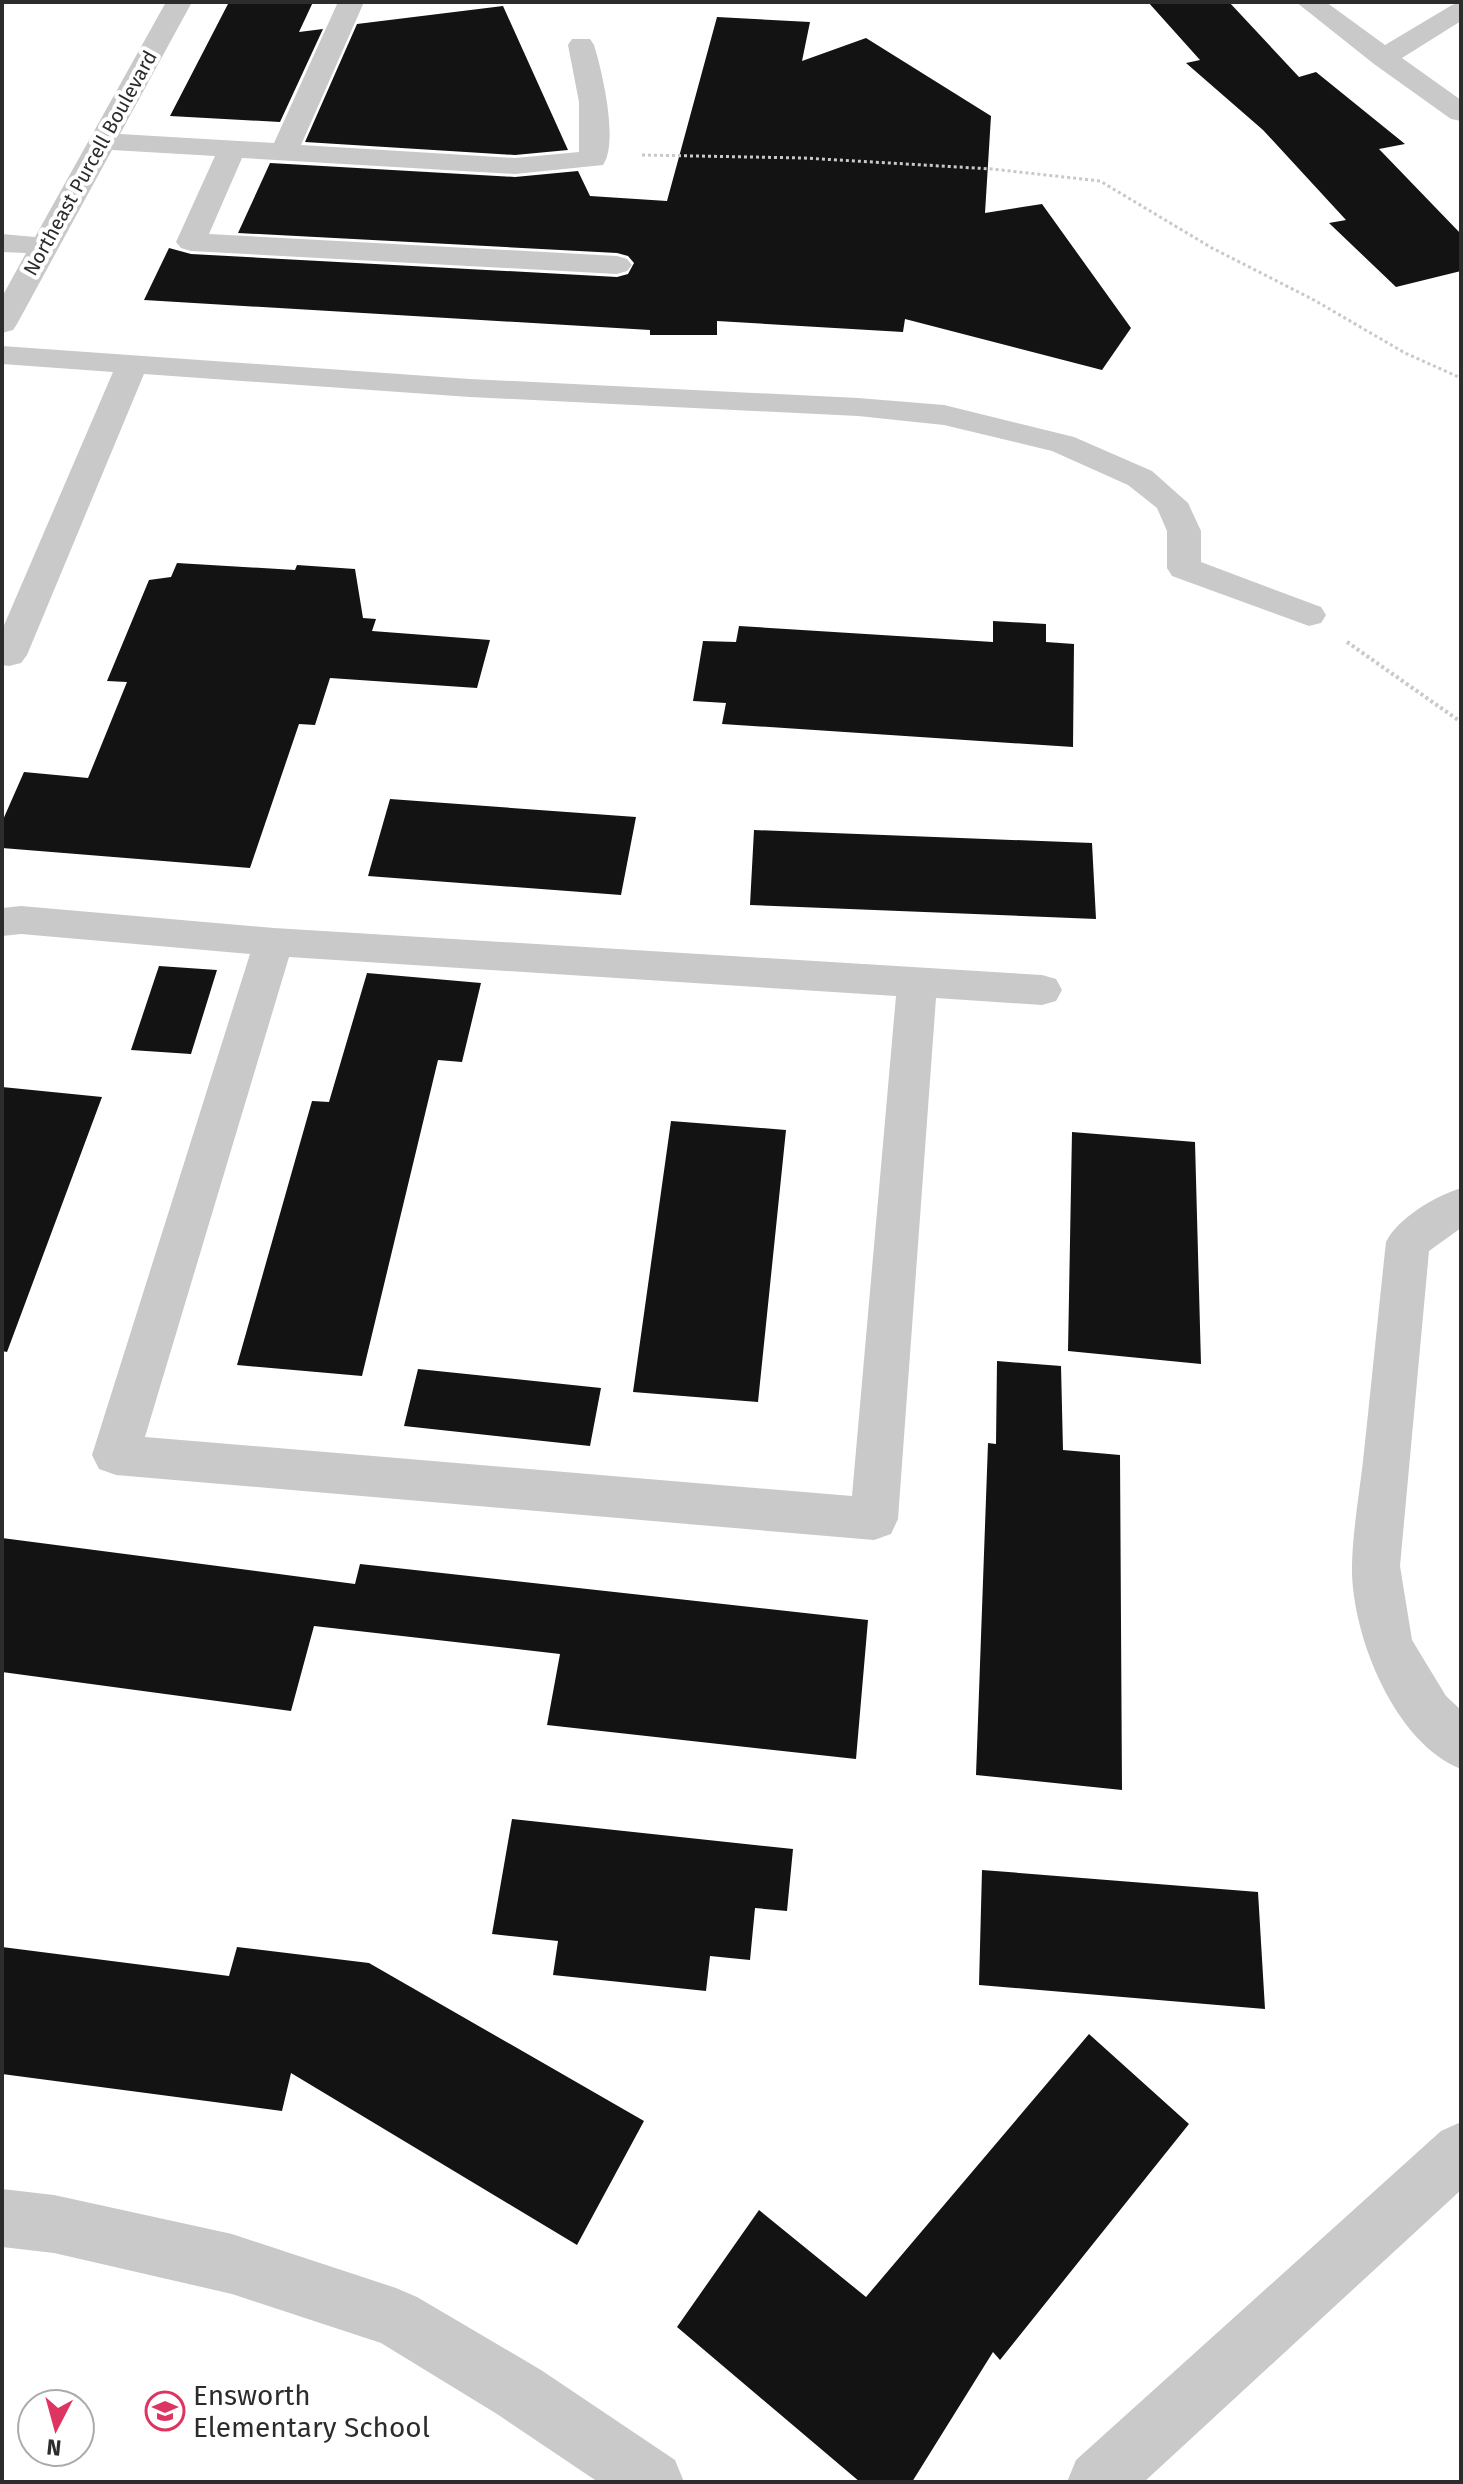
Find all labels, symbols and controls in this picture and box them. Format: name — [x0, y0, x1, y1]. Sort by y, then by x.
street label: Northeast Purcell Boulevard — [18, 46, 162, 280]
place label: Ensworth Elementary School — [193, 2379, 430, 2444]
north arrow — [16, 2388, 96, 2468]
school or university icon: Ensworth Elementary School — [144, 2390, 186, 2432]
text: N — [45, 2433, 63, 2462]

